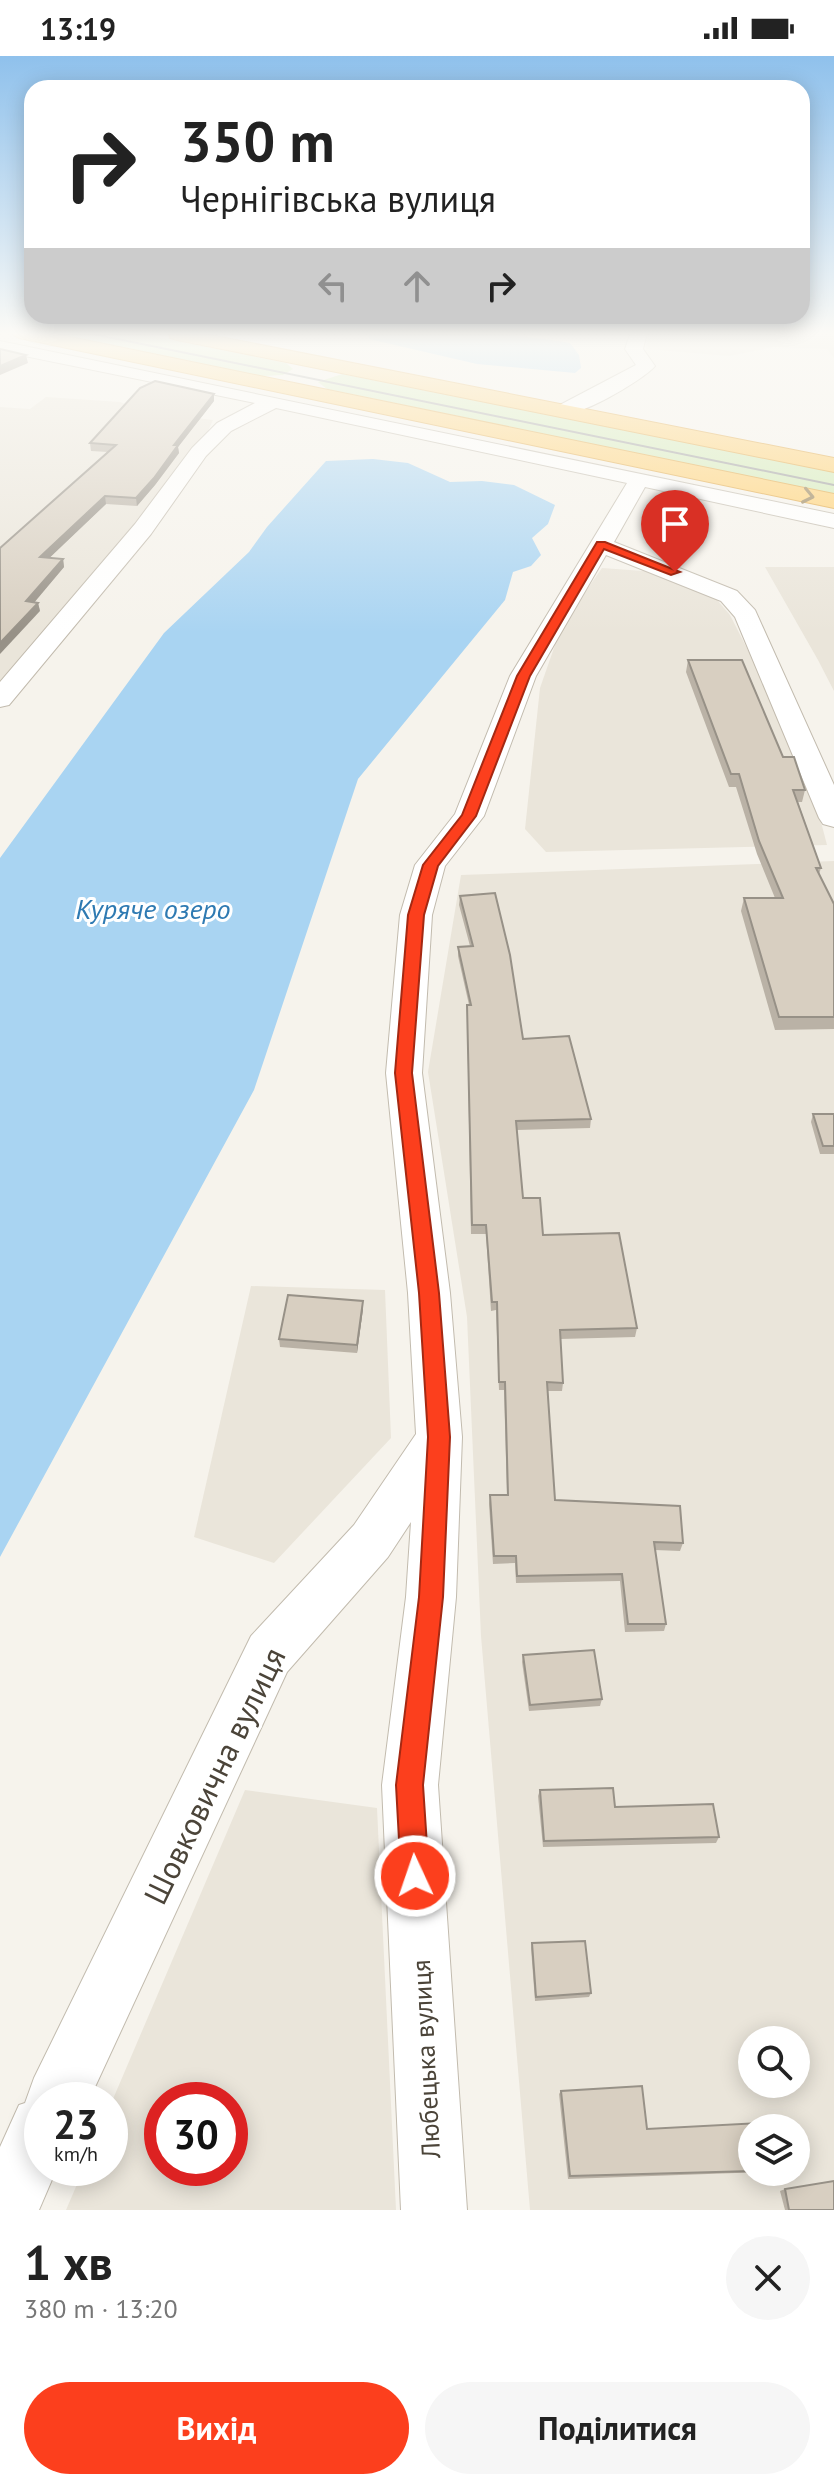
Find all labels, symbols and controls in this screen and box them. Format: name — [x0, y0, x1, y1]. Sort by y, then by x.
text: 13:19 — [40, 9, 116, 48]
text: 350 m — [180, 105, 335, 177]
icon: right — [48, 112, 152, 216]
text: Чернігівська вулиця — [180, 175, 496, 222]
icon: left — [311, 264, 355, 308]
icon: ahead — [395, 264, 439, 308]
icon: right — [479, 264, 523, 308]
one-way arrow — [801, 487, 815, 504]
pin — [641, 490, 709, 572]
icon: arrive — [653, 502, 697, 546]
water label: Куряче озеро — [75, 890, 231, 927]
street label: Шовковична вулиця — [134, 1640, 295, 1911]
position arrow — [373, 1834, 457, 1918]
street label: Любецька вулиця — [404, 1959, 447, 2160]
map controls — [738, 2026, 810, 2186]
button: search — [738, 2026, 810, 2098]
speed limit sign: 30 — [144, 2082, 248, 2186]
text: 23 — [53, 2098, 99, 2150]
button: layers — [738, 2114, 810, 2186]
text: km/h — [54, 2141, 98, 2167]
text: 1 хв — [24, 2231, 113, 2293]
button: close — [726, 2236, 810, 2320]
text: 380 m · 13:20 — [24, 2292, 178, 2325]
button: Вихід — [24, 2382, 409, 2474]
button: Поділитися — [425, 2382, 810, 2474]

